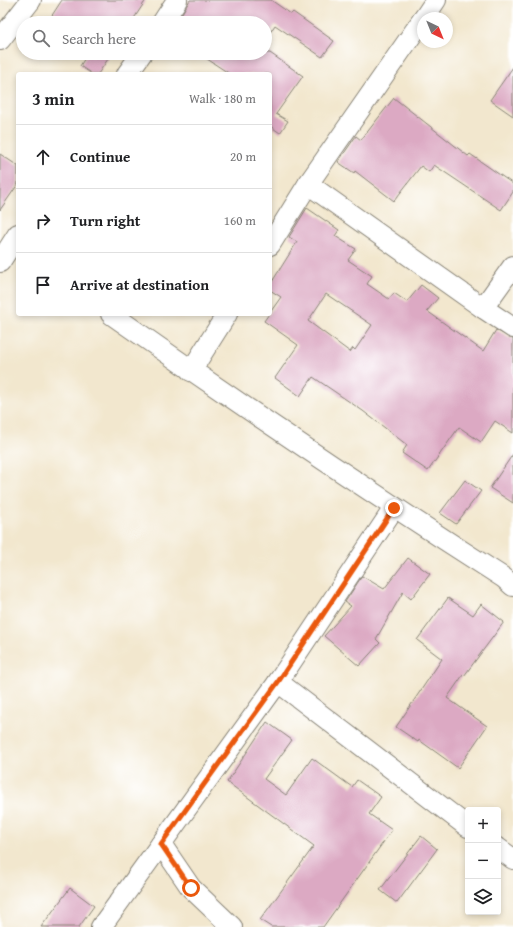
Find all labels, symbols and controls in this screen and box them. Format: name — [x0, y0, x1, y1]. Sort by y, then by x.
north arrow — [417, 12, 453, 48]
search box — [16, 16, 272, 60]
icon: search — [30, 27, 52, 49]
text: Search here — [62, 28, 136, 49]
text: 3 min — [32, 86, 74, 111]
text: Walk · 180 m — [189, 89, 256, 108]
icon: ahead — [32, 146, 54, 168]
text: Continue — [70, 146, 131, 167]
text: 20 m — [230, 147, 256, 166]
icon: right — [32, 210, 54, 232]
text: Turn right — [70, 210, 141, 231]
text: 160 m — [224, 211, 256, 230]
icon: arrive — [32, 274, 54, 296]
text: Arrive at destination — [70, 274, 209, 295]
route end — [385, 499, 403, 517]
map controls — [465, 807, 501, 915]
button: + — [465, 807, 501, 843]
button: − — [465, 843, 501, 879]
route start — [182, 879, 200, 897]
button: layers — [465, 879, 501, 915]

